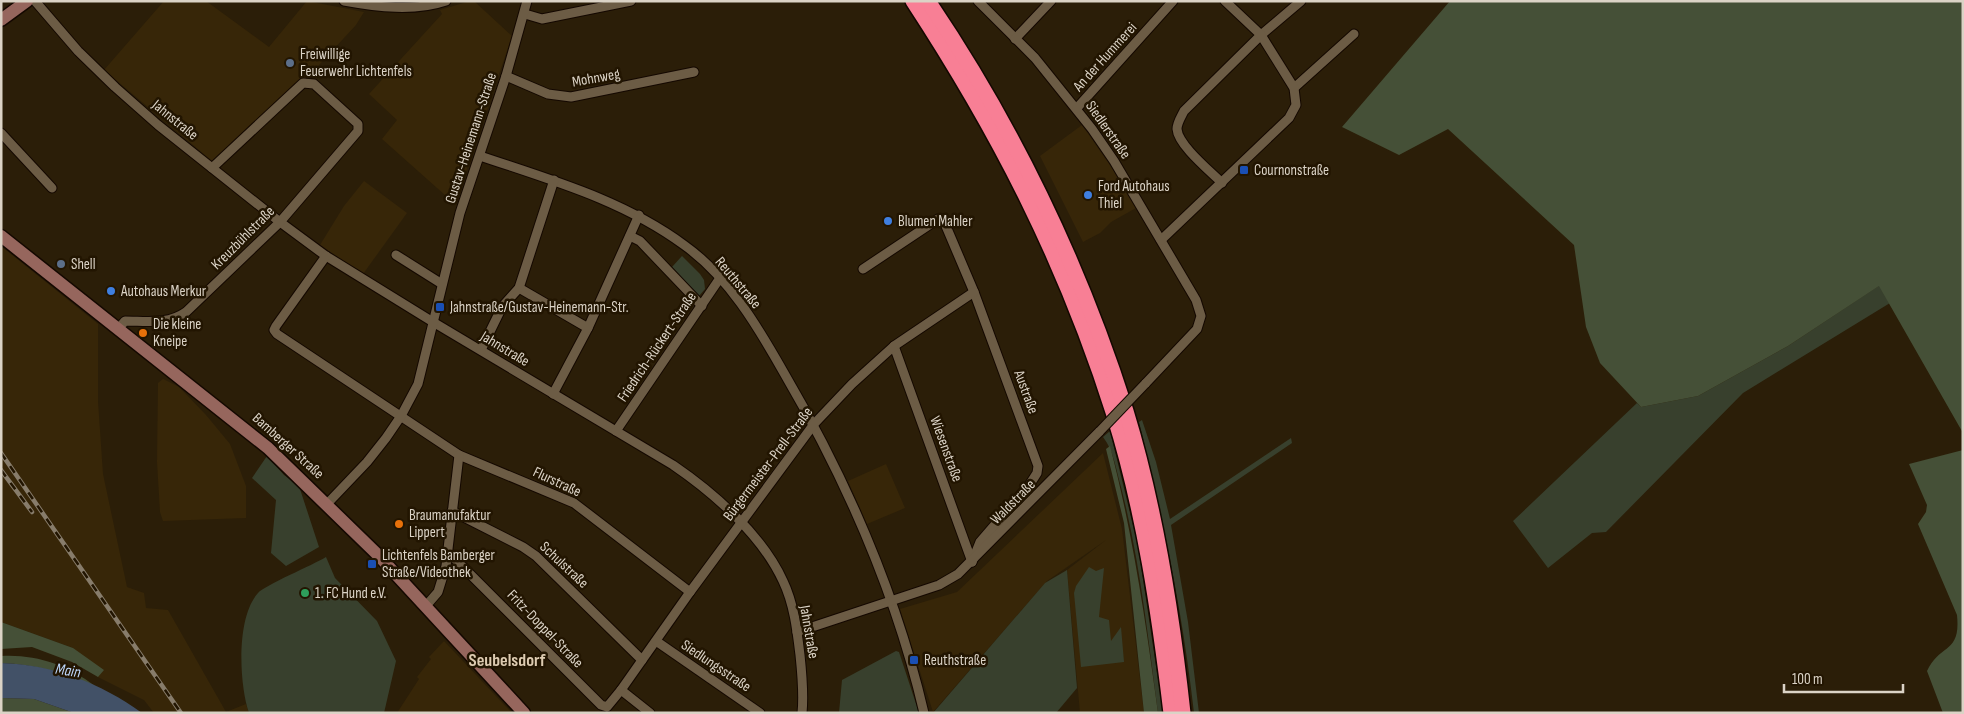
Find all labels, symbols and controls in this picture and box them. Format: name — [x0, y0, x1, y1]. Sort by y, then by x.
street label: An der Hummerei — [1068, 18, 1141, 96]
place label: Freiwillige Feuerwehr Lichtenfels — [300, 45, 412, 81]
marker: Freiwillige Feuerwehr Lichtenfels — [284, 57, 296, 69]
street label: Mohnweg — [571, 64, 621, 92]
street label: Gustav-Heinemann-Straße — [441, 70, 501, 206]
street label: Jahnstraße — [147, 95, 202, 144]
street label: Siedlerstraße — [1081, 97, 1135, 163]
place label: Cournonstraße — [1254, 161, 1329, 180]
marker: Cournonstraße — [1238, 164, 1250, 176]
place label: Ford Autohaus Thiel — [1098, 177, 1170, 213]
marker: Ford Autohaus Thiel — [1082, 189, 1094, 201]
street label: Kreuzbühlstraße — [207, 202, 279, 274]
place label: Blumen Mahler — [898, 212, 973, 231]
marker: Blumen Mahler — [882, 215, 894, 227]
street label: Reuthstraße — [711, 253, 765, 313]
place label: Shell — [71, 255, 95, 274]
marker: Shell — [55, 258, 67, 270]
place label: Autohaus Merkur — [120, 282, 207, 301]
marker: Autohaus Merkur — [105, 285, 117, 297]
street label: Friedrich-Rückert-Straße — [613, 288, 701, 406]
place label: Jahnstraße/Gustav-Heinemann-Str. — [449, 298, 629, 317]
marker: Jahnstraße/Gustav-Heinemann-Str. — [434, 301, 446, 313]
place label: Die kleine Kneipe — [153, 315, 201, 351]
street label: Jahnstraße — [476, 326, 533, 371]
marker: Die kleine Kneipe — [137, 327, 149, 339]
street label: Austraße — [1009, 367, 1043, 416]
street label: Bürgermeister-Prell-Straße — [719, 403, 817, 525]
street label: Bamberger Straße — [248, 409, 328, 483]
street label: Wiesenstraße — [925, 414, 967, 484]
street label: Flurstraße — [530, 463, 584, 501]
street label: Waldstraße — [986, 475, 1040, 529]
place label: Braumanufaktur Lippert — [409, 506, 491, 542]
marker: Braumanufaktur Lippert — [393, 518, 405, 530]
street label: Schulstraße — [536, 538, 592, 592]
place label: Lichtenfels Bamberger Straße/Videothek — [382, 546, 496, 582]
marker: Lichtenfels Bamberger Straße/Videothek — [366, 558, 378, 570]
place label: 1. FC Hund e.V. — [315, 584, 386, 603]
street label: Fritz-Doppel-Straße — [503, 586, 587, 672]
marker: 1. FC Hund e.V. — [299, 587, 311, 599]
street label: Jahnstraße — [795, 603, 823, 660]
street label: Siedlungsstraße — [677, 636, 755, 696]
district label: Seubelsdorf — [469, 650, 546, 671]
place label: Reuthstraße — [924, 651, 986, 670]
marker: Reuthstraße — [908, 654, 920, 666]
water label: Main — [54, 660, 82, 682]
scale bar — [1784, 662, 1903, 694]
text: 100 m — [1792, 670, 1823, 689]

